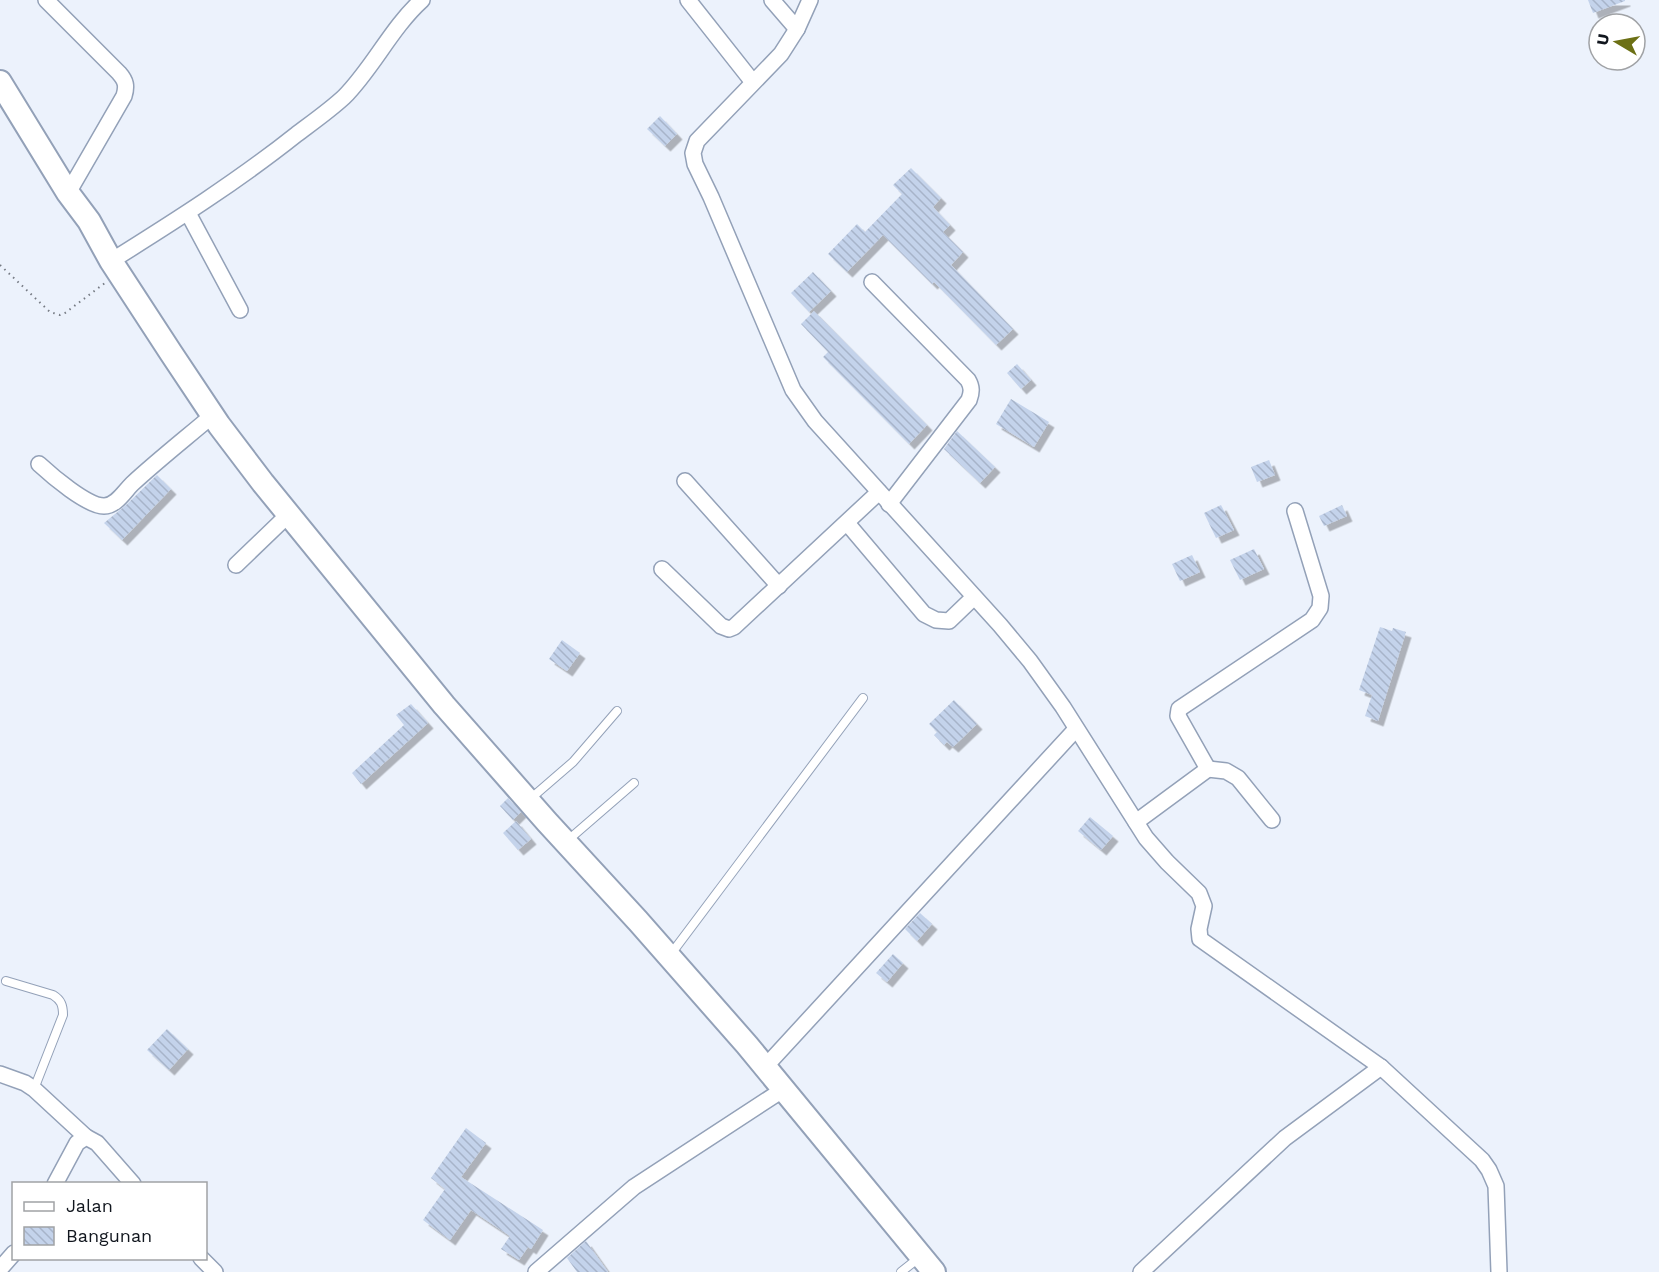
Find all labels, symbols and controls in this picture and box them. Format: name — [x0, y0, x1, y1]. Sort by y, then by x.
north arrow — [1587, 12, 1647, 72]
text: U — [1592, 32, 1613, 47]
legend — [12, 1182, 207, 1260]
text: Jalan — [66, 1195, 113, 1216]
text: Bangunan — [66, 1225, 152, 1246]

